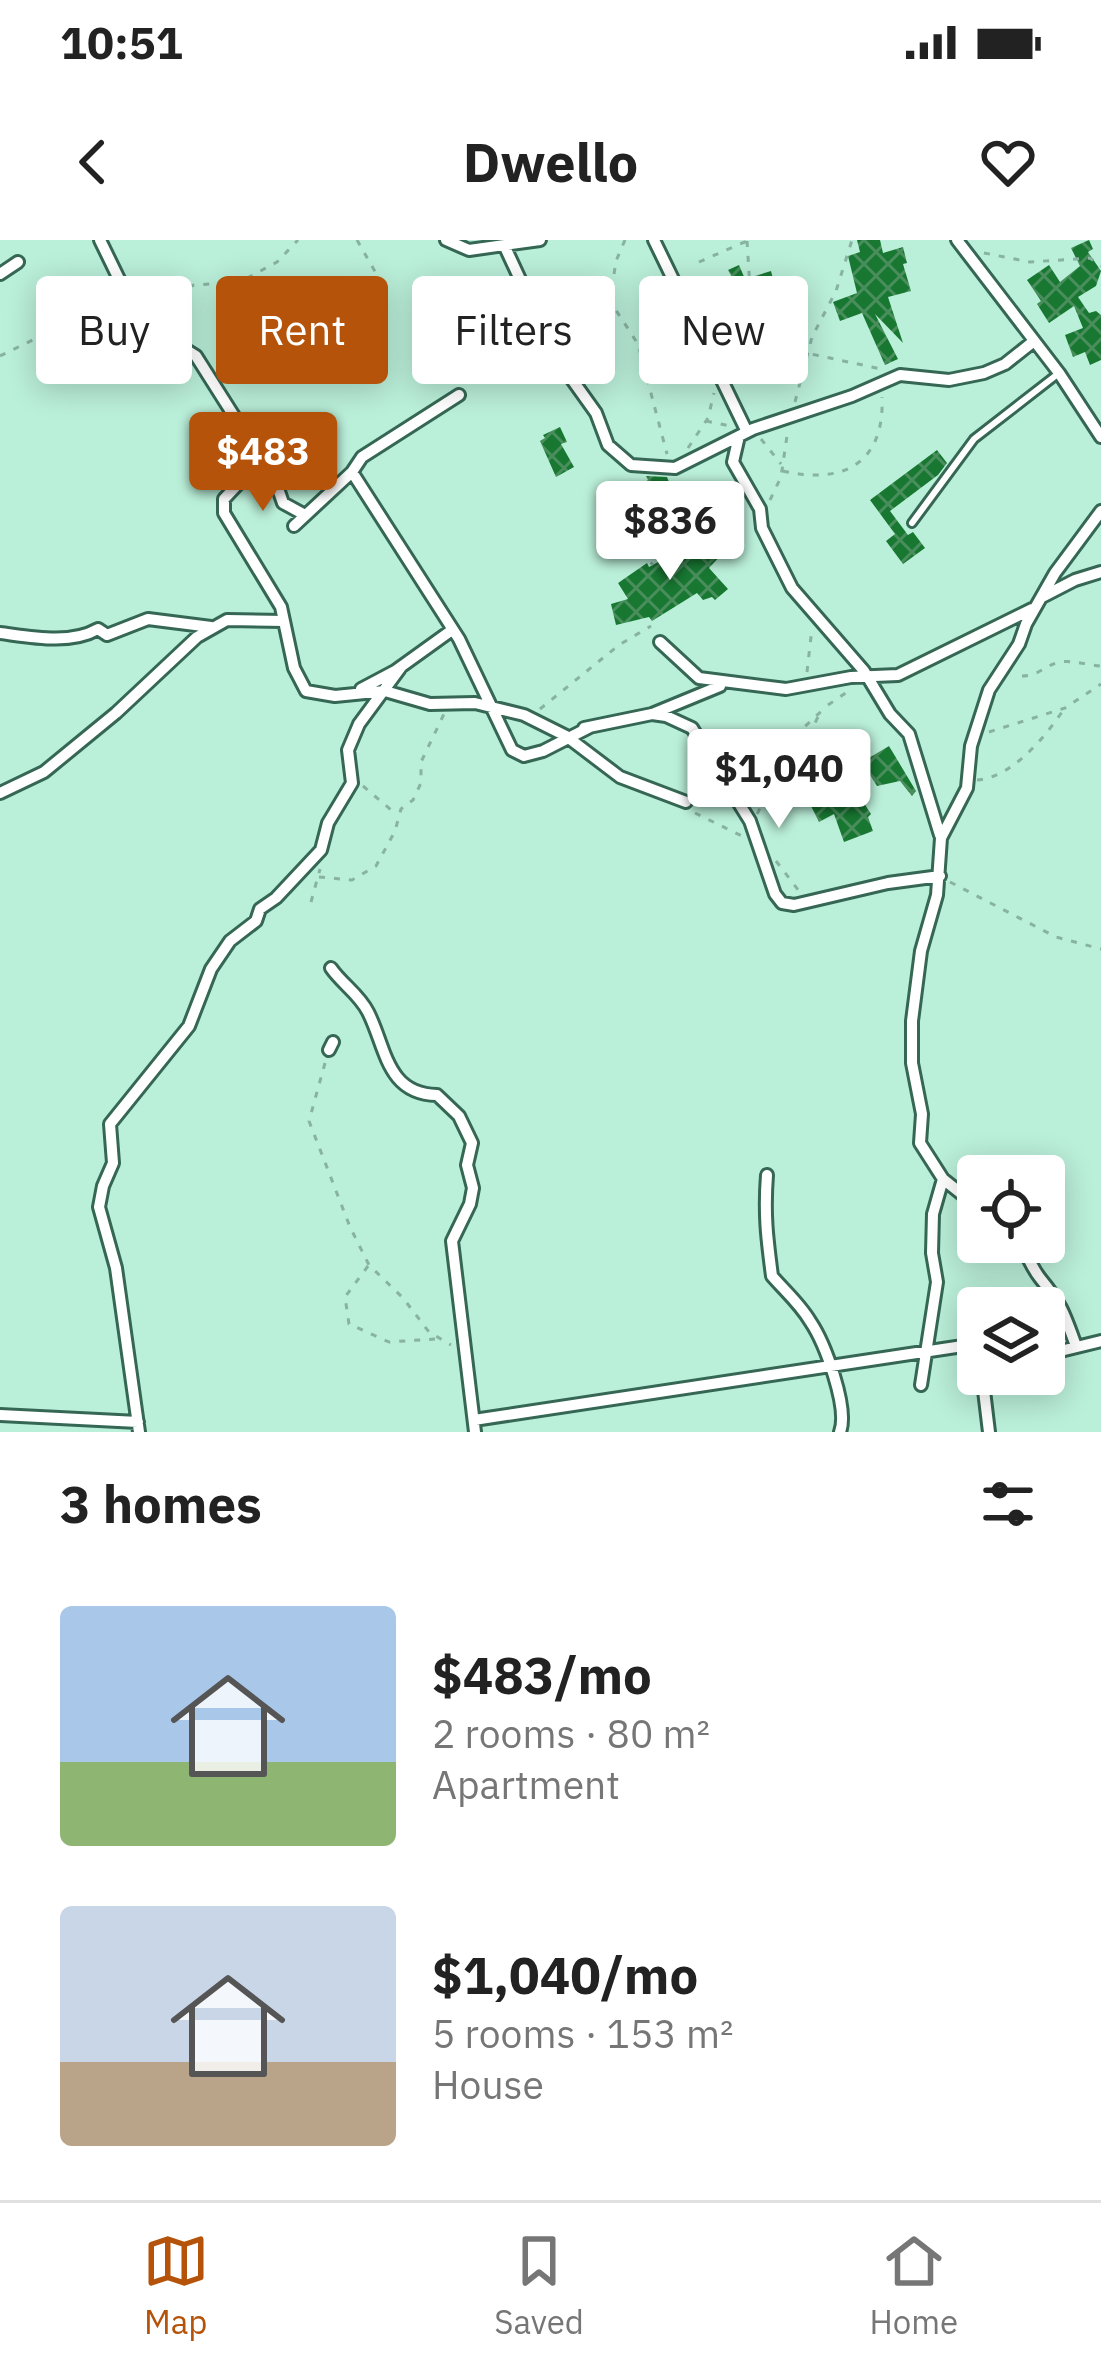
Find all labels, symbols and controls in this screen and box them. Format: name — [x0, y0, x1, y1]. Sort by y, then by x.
text: 10:51 — [60, 13, 183, 71]
text: Dwello — [463, 127, 638, 197]
icon: back — [60, 129, 126, 195]
icon: heart — [975, 129, 1041, 195]
chip: Buy — [36, 276, 192, 384]
chip: Rent — [216, 276, 388, 384]
chip: Filters — [412, 276, 615, 384]
chip: New — [639, 276, 808, 384]
pin: $483 — [192, 412, 334, 514]
text: $483 — [216, 425, 310, 476]
pin: $836 — [599, 481, 741, 583]
text: $836 — [623, 494, 717, 545]
pin: $1,040 — [681, 729, 877, 831]
text: $1,040 — [714, 742, 844, 793]
map controls — [957, 1155, 1065, 1395]
button: locate — [957, 1155, 1065, 1263]
button: layers — [957, 1287, 1065, 1395]
text: 3 homes — [60, 1471, 262, 1537]
icon: filters — [975, 1471, 1041, 1537]
text: $483/mo — [432, 1642, 652, 1708]
icon: home — [156, 1654, 300, 1798]
text: 2 rooms · 80 m² — [432, 1708, 710, 1759]
text: Apartment — [432, 1759, 620, 1810]
text: $1,040/mo — [432, 1942, 698, 2008]
icon: home — [156, 1954, 300, 2098]
text: 5 rooms · 153 m² — [432, 2008, 734, 2059]
text: House — [432, 2059, 544, 2110]
tab: Map — [143, 2228, 209, 2343]
tab: Saved — [494, 2228, 584, 2343]
tab: Home — [869, 2228, 958, 2343]

